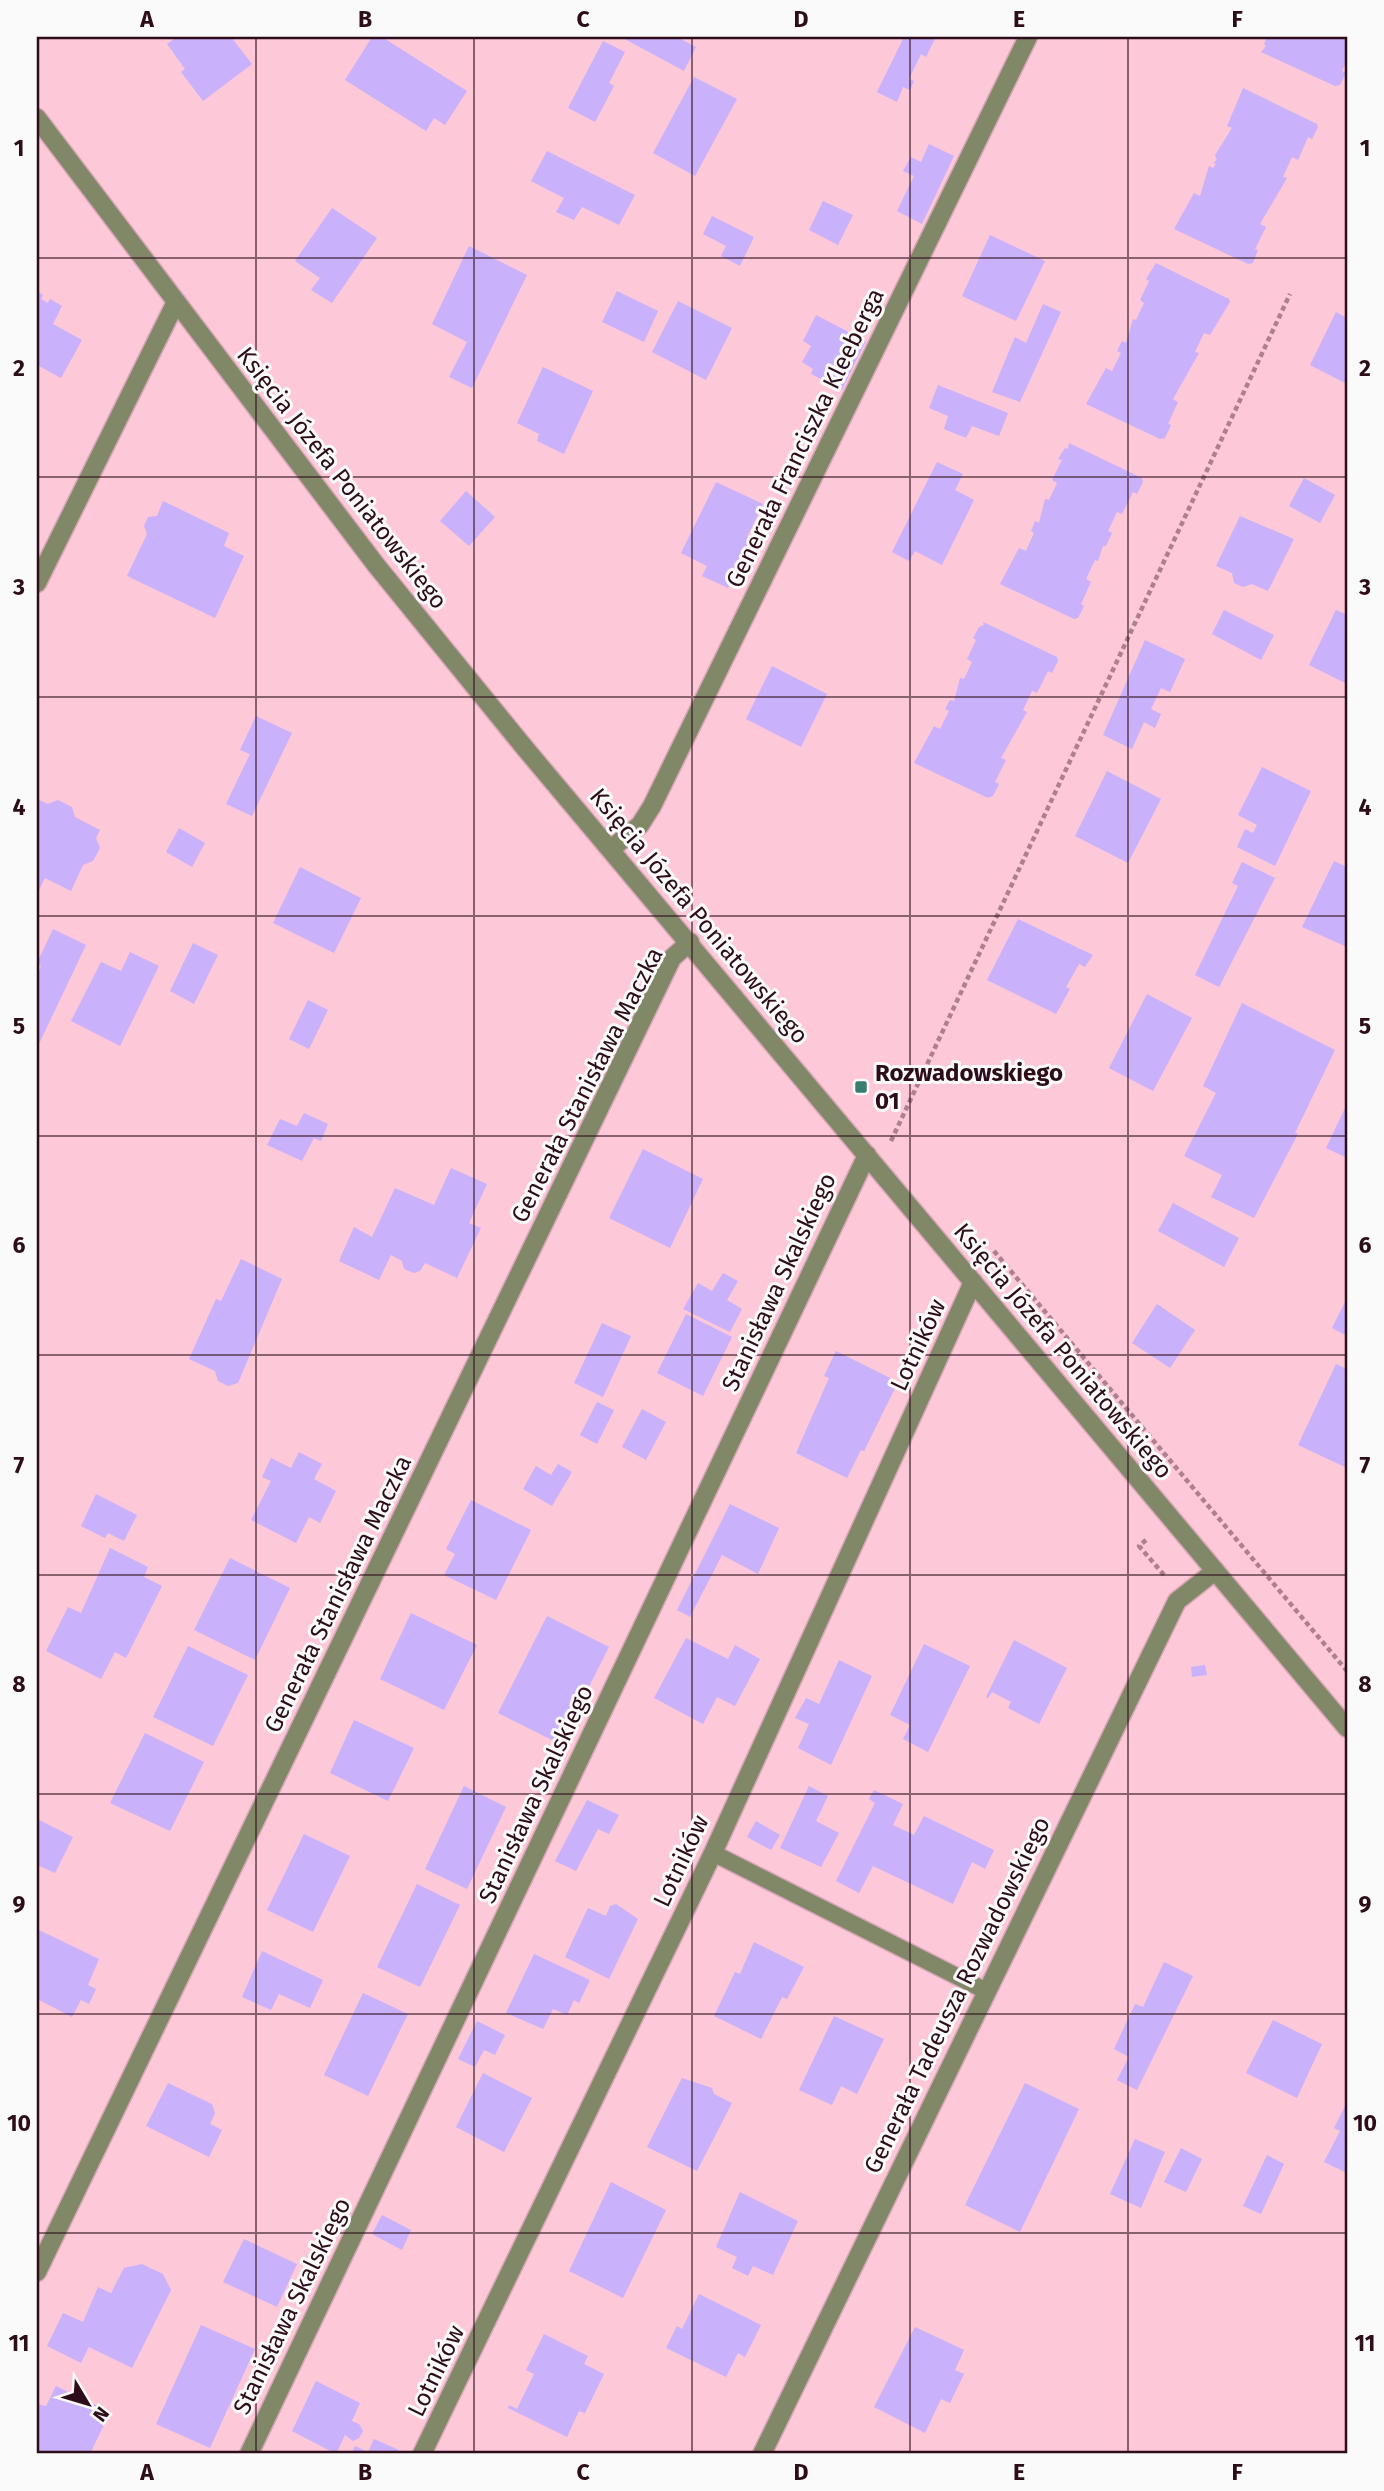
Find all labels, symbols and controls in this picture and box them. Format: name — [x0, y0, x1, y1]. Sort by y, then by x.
text: A — [139, 5, 154, 33]
text: B — [358, 5, 372, 33]
text: C — [576, 5, 590, 33]
text: D — [794, 5, 809, 33]
text: E — [1013, 5, 1025, 33]
text: F — [1231, 5, 1243, 33]
text: 1 — [14, 134, 24, 162]
text: 1 — [1360, 134, 1370, 162]
street label: Generała Franciszka Kleeberga — [720, 284, 890, 592]
street label: Księcia Józefa Poniatowskiego — [231, 342, 453, 614]
text: 2 — [13, 354, 25, 382]
text: 2 — [1359, 354, 1371, 382]
text: 3 — [12, 573, 25, 601]
text: 3 — [1358, 573, 1371, 601]
street label: Księcia Józefa Poniatowskiego — [584, 783, 814, 1049]
text: 4 — [13, 793, 26, 821]
text: 4 — [1359, 793, 1372, 821]
street label: Generała Stanisława Maczka — [505, 943, 669, 1227]
text: 5 — [13, 1012, 25, 1040]
text: 5 — [1359, 1012, 1371, 1040]
place label: Rozwadowskiego 01 — [875, 1059, 1063, 1115]
marker: Rozwadowskiego 01 — [853, 1079, 869, 1095]
street label: Stanisława Skalskiego — [716, 1169, 842, 1395]
street label: Księcia Józefa Poniatowskiego — [948, 1218, 1178, 1484]
text: 6 — [13, 1231, 26, 1259]
text: 6 — [1359, 1231, 1372, 1259]
street label: Lotników — [885, 1295, 951, 1395]
text: 7 — [14, 1451, 25, 1479]
street label: Generała Stanisława Maczka — [259, 1451, 417, 1737]
text: 7 — [1360, 1451, 1371, 1479]
text: 8 — [12, 1670, 26, 1698]
text: 8 — [1358, 1670, 1372, 1698]
street label: Stanisława Skalskiego — [473, 1681, 599, 1907]
street label: Lotników — [648, 1811, 714, 1911]
street label: Generała Tadeusza Rozwadowskiego — [858, 1812, 1056, 2178]
text: 9 — [13, 1890, 26, 1918]
text: 9 — [1359, 1890, 1372, 1918]
text: 10 — [7, 2109, 31, 2137]
text: 10 — [1353, 2109, 1377, 2137]
street label: Stanisława Skalskiego — [227, 2193, 357, 2419]
street label: Lotników — [402, 2321, 470, 2421]
text: 11 — [9, 2329, 29, 2357]
text: 11 — [1355, 2329, 1375, 2357]
north arrow — [52, 2368, 122, 2438]
text: N — [88, 2402, 114, 2426]
text: A — [139, 2458, 154, 2486]
text: B — [358, 2458, 372, 2486]
text: C — [576, 2458, 590, 2486]
text: D — [794, 2458, 809, 2486]
text: E — [1013, 2458, 1025, 2486]
text: F — [1231, 2458, 1243, 2486]

